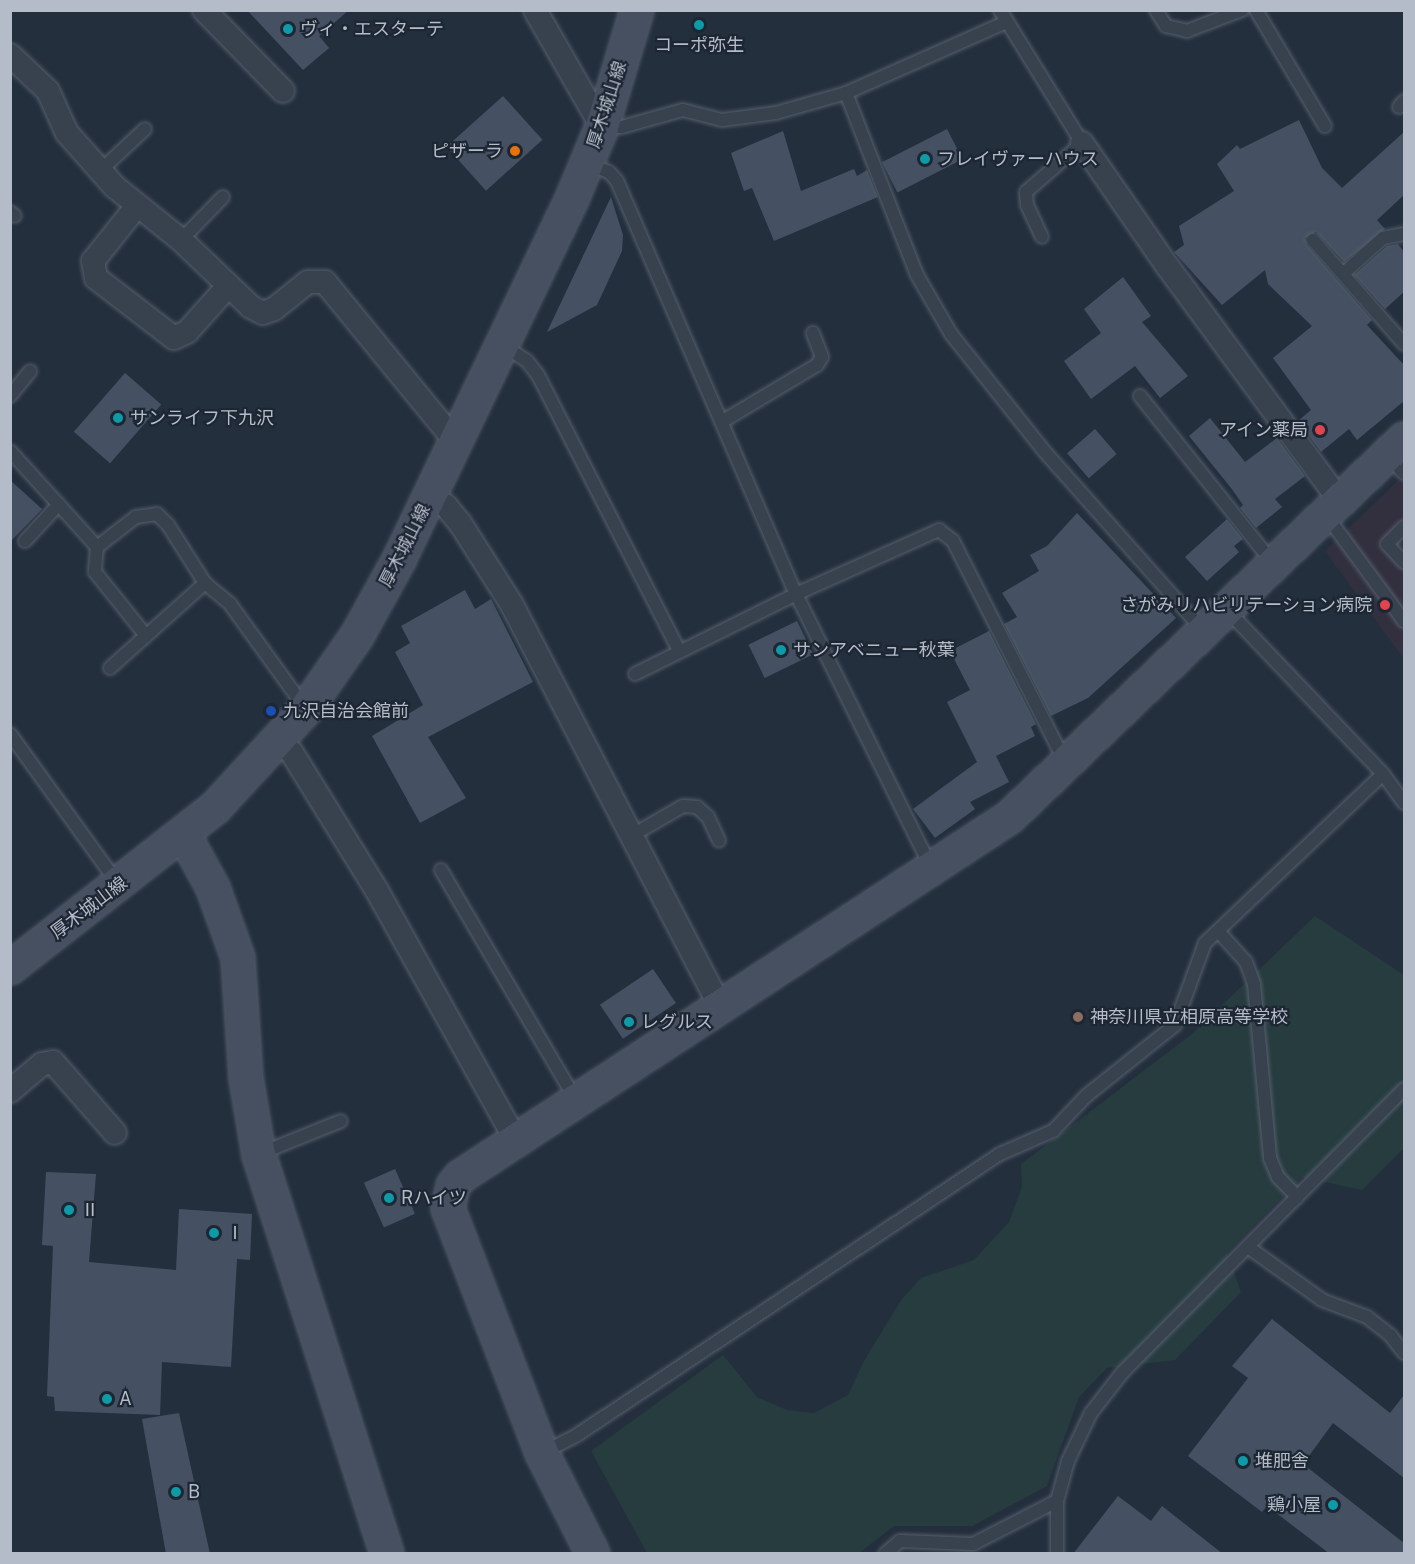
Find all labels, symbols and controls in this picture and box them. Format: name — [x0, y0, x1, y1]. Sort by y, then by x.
place label: ヴィ・エスターテ — [300, 18, 444, 40]
marker: コーポ弥生 — [692, 18, 706, 32]
marker: ヴィ・エスターテ — [281, 22, 295, 36]
place label: コーポ弥生 — [654, 34, 744, 56]
street label: 厚木城山線 — [583, 59, 631, 151]
place label: ピザーラ — [431, 140, 503, 162]
marker: ピザーラ — [508, 144, 522, 158]
place label: フレイヴァーハウス — [937, 148, 1099, 170]
marker: フレイヴァーハウス — [918, 152, 932, 166]
place label: サンライフ下九沢 — [130, 407, 274, 429]
marker: サンライフ下九沢 — [111, 411, 125, 425]
place label: アイン薬局 — [1218, 419, 1308, 441]
marker: アイン薬局 — [1313, 423, 1327, 437]
street label: 厚木城山線 — [375, 501, 435, 591]
place label: さがみリハビリテーション病院 — [1120, 594, 1372, 616]
marker: さがみリハビリテーション病院 — [1376, 596, 1394, 614]
place label: サンアベニュー秋葉 — [793, 639, 955, 661]
marker: サンアベニュー秋葉 — [774, 643, 788, 657]
place label: 九沢自治会館前 — [283, 700, 409, 722]
marker: 九沢自治会館前 — [264, 704, 278, 718]
street label: 厚木城山線 — [47, 872, 131, 944]
place label: 神奈川県立相原高等学校 — [1090, 1006, 1288, 1028]
marker: 神奈川県立相原高等学校 — [1071, 1010, 1085, 1024]
place label: レグルス — [641, 1011, 713, 1033]
marker: レグルス — [622, 1015, 636, 1029]
place label: Rハイツ — [401, 1187, 467, 1209]
marker: Rハイツ — [382, 1191, 396, 1205]
place label: Ⅱ — [81, 1199, 99, 1221]
marker: Ⅱ — [62, 1203, 76, 1217]
place label: Ⅰ — [226, 1222, 244, 1244]
marker: Ⅰ — [207, 1226, 221, 1240]
place label: A — [119, 1388, 132, 1410]
marker: A — [100, 1392, 114, 1406]
place label: 堆肥舎 — [1255, 1450, 1309, 1472]
marker: 堆肥舎 — [1236, 1454, 1250, 1468]
place label: B — [188, 1481, 200, 1503]
marker: B — [169, 1485, 183, 1499]
place label: 鶏小屋 — [1267, 1494, 1321, 1516]
marker: 鶏小屋 — [1326, 1498, 1340, 1512]

